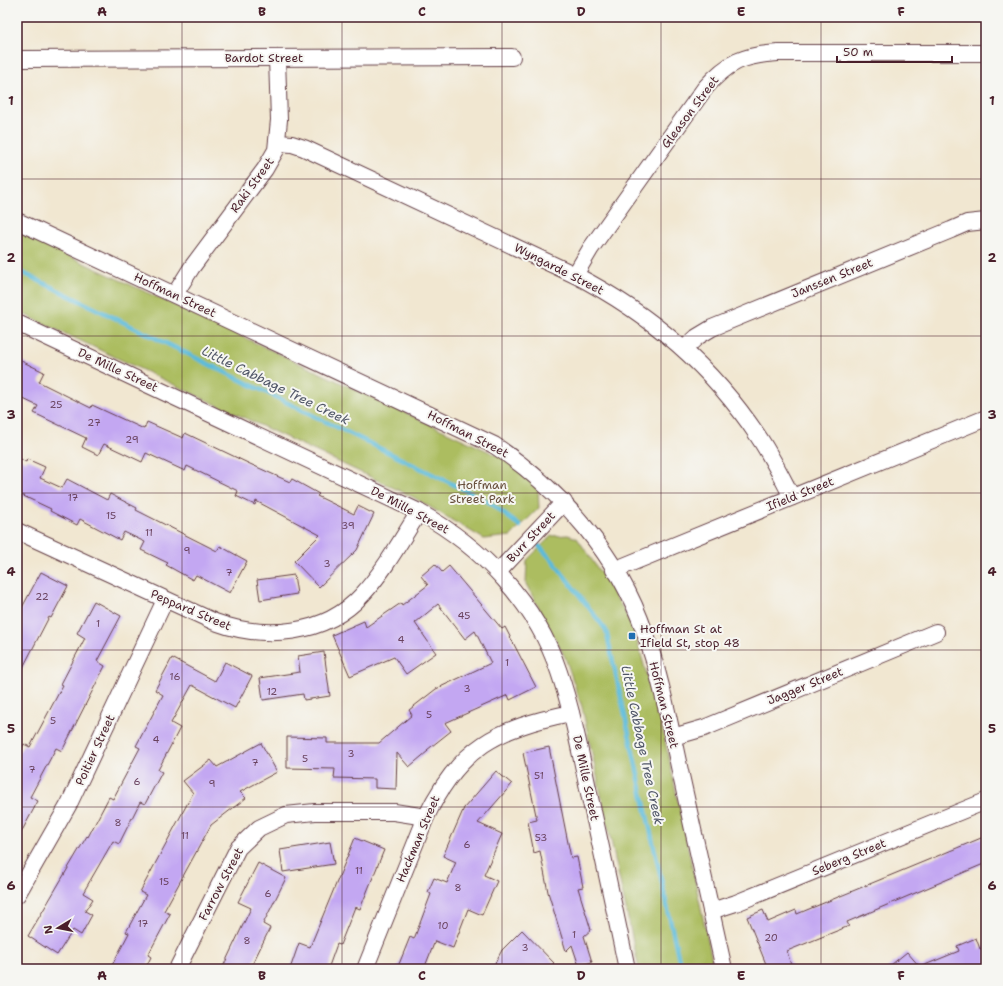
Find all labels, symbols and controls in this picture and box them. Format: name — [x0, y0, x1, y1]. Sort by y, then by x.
text: A — [97, 3, 107, 20]
text: B — [258, 3, 266, 20]
text: C — [418, 3, 426, 20]
text: D — [576, 3, 586, 20]
text: E — [737, 3, 746, 20]
text: F — [897, 3, 905, 20]
scale bar — [837, 38, 952, 64]
text: 50 m — [843, 44, 873, 60]
street label: Bardot Street — [225, 50, 303, 66]
street label: Gleason Street — [658, 73, 722, 151]
text: 1 — [8, 92, 14, 109]
text: 1 — [989, 92, 995, 109]
street label: Raki Street — [226, 154, 278, 216]
street label: Wyngarde Street — [511, 239, 607, 299]
text: 2 — [6, 249, 16, 266]
text: 2 — [987, 249, 997, 266]
street label: Janssen Street — [789, 254, 875, 302]
street label: Hoffman Street — [131, 269, 219, 321]
water label: Little Cabbage Tree Creek — [199, 342, 353, 429]
street label: De Mille Street — [75, 344, 161, 396]
house number: 25 — [50, 398, 62, 411]
text: 3 — [6, 406, 16, 423]
text: 3 — [987, 406, 997, 423]
street label: Hoffman Street — [425, 407, 511, 461]
house number: 27 — [87, 416, 101, 429]
house number: 29 — [125, 433, 139, 446]
street label: Ifield Street — [764, 473, 836, 515]
park label: Hoffman Street Park — [449, 477, 515, 507]
street label: De Mille Street — [368, 483, 452, 537]
house number: 17 — [68, 491, 78, 504]
street label: Burr Street — [503, 508, 559, 566]
house number: 15 — [106, 509, 116, 522]
house number: 39 — [341, 519, 355, 532]
house number: 11 — [145, 526, 153, 539]
house number: 9 — [184, 544, 191, 557]
house number: 3 — [324, 557, 331, 570]
text: 4 — [6, 563, 16, 580]
text: 4 — [987, 563, 997, 580]
house number: 7 — [226, 566, 233, 579]
street label: Peppard Street — [148, 586, 234, 634]
house number: 22 — [35, 590, 49, 603]
house number: 45 — [458, 609, 470, 622]
house number: 1 — [96, 617, 100, 630]
place label: Hoffman St at Ifield St, stop 48 — [640, 621, 740, 651]
marker: Hoffman St at Ifield St, stop 48 — [627, 631, 637, 641]
house number: 4 — [398, 633, 405, 646]
house number: 1 — [505, 656, 509, 669]
street label: Hoffman Street — [645, 660, 683, 750]
street label: Jagger Street — [765, 663, 845, 709]
water label: Little Cabbage Tree Creek — [617, 664, 668, 827]
house number: 16 — [170, 670, 180, 683]
house number: 3 — [464, 682, 471, 695]
house number: 12 — [267, 685, 277, 698]
house number: 5 — [426, 708, 432, 721]
street label: Poitier Street — [72, 712, 118, 788]
house number: 5 — [50, 714, 56, 727]
text: 5 — [7, 720, 15, 737]
text: 5 — [988, 720, 996, 737]
house number: 4 — [153, 733, 160, 746]
street label: De Mille Street — [569, 734, 603, 822]
house number: 3 — [348, 747, 355, 760]
house number: 5 — [302, 752, 308, 765]
house number: 7 — [252, 756, 259, 769]
house number: 7 — [29, 763, 36, 776]
house number: 51 — [534, 769, 544, 782]
house number: 6 — [134, 775, 141, 788]
house number: 9 — [209, 777, 216, 790]
street label: Hackman Street — [392, 793, 444, 885]
house number: 8 — [115, 816, 122, 829]
house number: 11 — [181, 829, 189, 842]
house number: 53 — [535, 831, 547, 844]
street label: Seberg Street — [810, 835, 888, 879]
house number: 6 — [464, 838, 471, 851]
street label: Farrow Street — [195, 845, 247, 923]
house number: 11 — [355, 864, 363, 877]
house number: 15 — [159, 875, 169, 888]
text: 6 — [6, 877, 16, 894]
text: 6 — [987, 877, 997, 894]
house number: 8 — [455, 881, 462, 894]
house number: 6 — [265, 887, 272, 900]
north arrow — [38, 908, 78, 948]
house number: 17 — [138, 917, 148, 930]
house number: 10 — [438, 919, 448, 932]
text: N — [40, 924, 57, 935]
house number: 1 — [572, 928, 576, 941]
house number: 20 — [764, 931, 778, 944]
house number: 8 — [244, 934, 251, 947]
house number: 3 — [522, 941, 529, 954]
text: A — [97, 967, 107, 984]
text: B — [258, 967, 266, 984]
text: C — [418, 967, 426, 984]
text: D — [576, 967, 586, 984]
text: E — [737, 967, 746, 984]
text: F — [897, 967, 905, 984]

